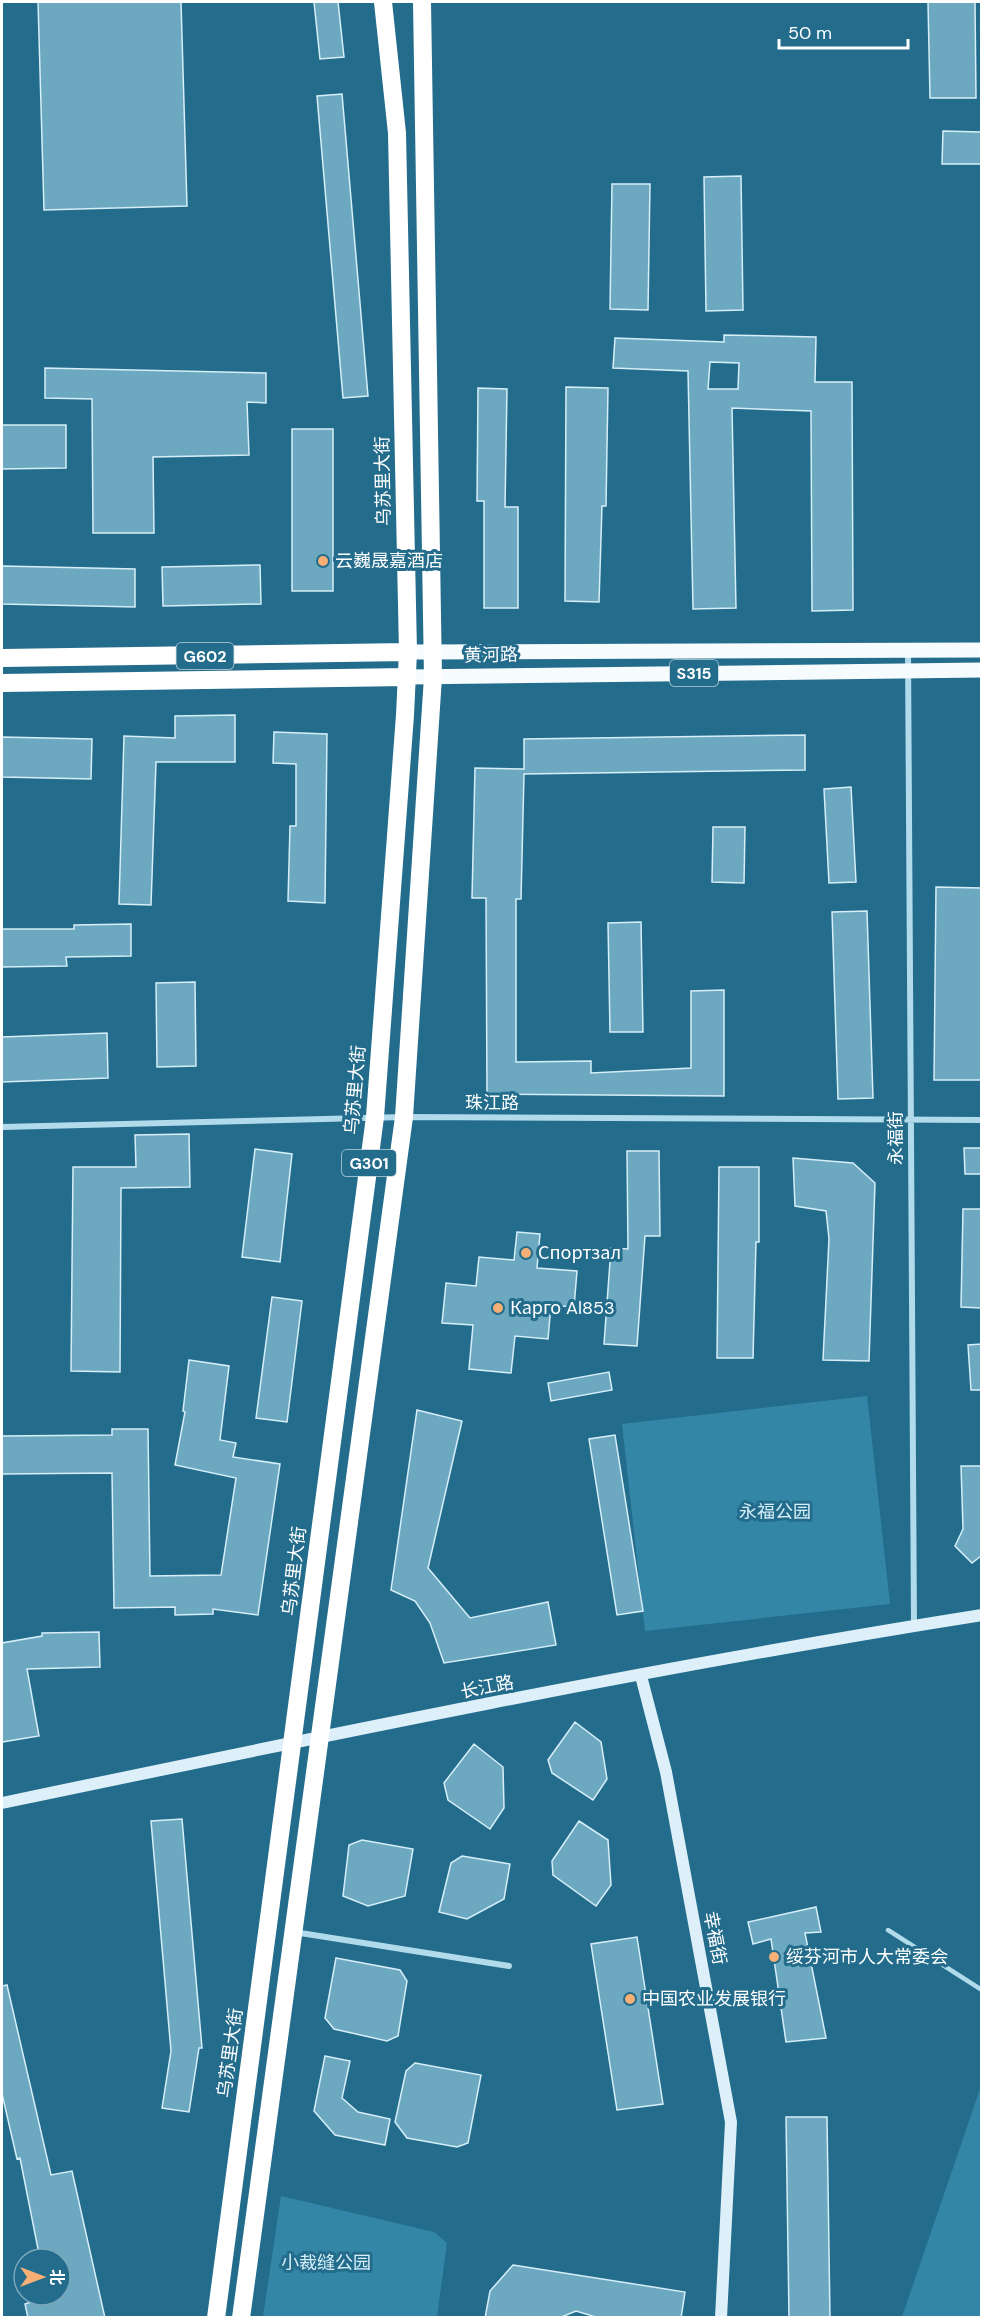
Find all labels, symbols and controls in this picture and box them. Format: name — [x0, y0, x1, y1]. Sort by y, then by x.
scale bar — [779, 12, 908, 50]
text: 50 m — [788, 21, 832, 45]
street label: 乌苏里大街 — [370, 436, 396, 526]
place label: 云巍晟嘉酒店 — [335, 549, 443, 573]
marker: 云巍晟嘉酒店 — [316, 554, 330, 568]
road number: G602 — [176, 643, 234, 669]
street label: 黄河路 — [464, 643, 518, 667]
road number: S315 — [670, 660, 718, 686]
street label: 乌苏里大街 — [339, 1044, 371, 1136]
street label: 珠江路 — [465, 1091, 519, 1115]
street label: 永福街 — [884, 1111, 908, 1165]
road number: G301 — [342, 1150, 396, 1176]
place label: Спортзал — [538, 1241, 621, 1265]
marker: Спортзал — [519, 1246, 533, 1260]
place label: Карго Al853 — [510, 1296, 615, 1320]
marker: Карго Al853 — [491, 1301, 505, 1315]
park label: 永福公园 — [739, 1500, 811, 1524]
street label: 乌苏里大街 — [277, 1525, 311, 1617]
street label: 长江路 — [458, 1670, 516, 1704]
street label: 幸福街 — [698, 1909, 732, 1967]
place label: 绥芬河市人大常委会 — [786, 1945, 948, 1969]
marker: 绥芬河市人大常委会 — [767, 1950, 781, 1964]
place label: 中国农业发展银行 — [642, 1987, 786, 2011]
marker: 中国农业发展银行 — [623, 1992, 637, 2006]
street label: 乌苏里大街 — [212, 2007, 248, 2099]
north arrow — [12, 2247, 72, 2307]
park label: 小裁缝公园 — [281, 2251, 371, 2275]
text: 北 — [46, 2269, 67, 2285]

